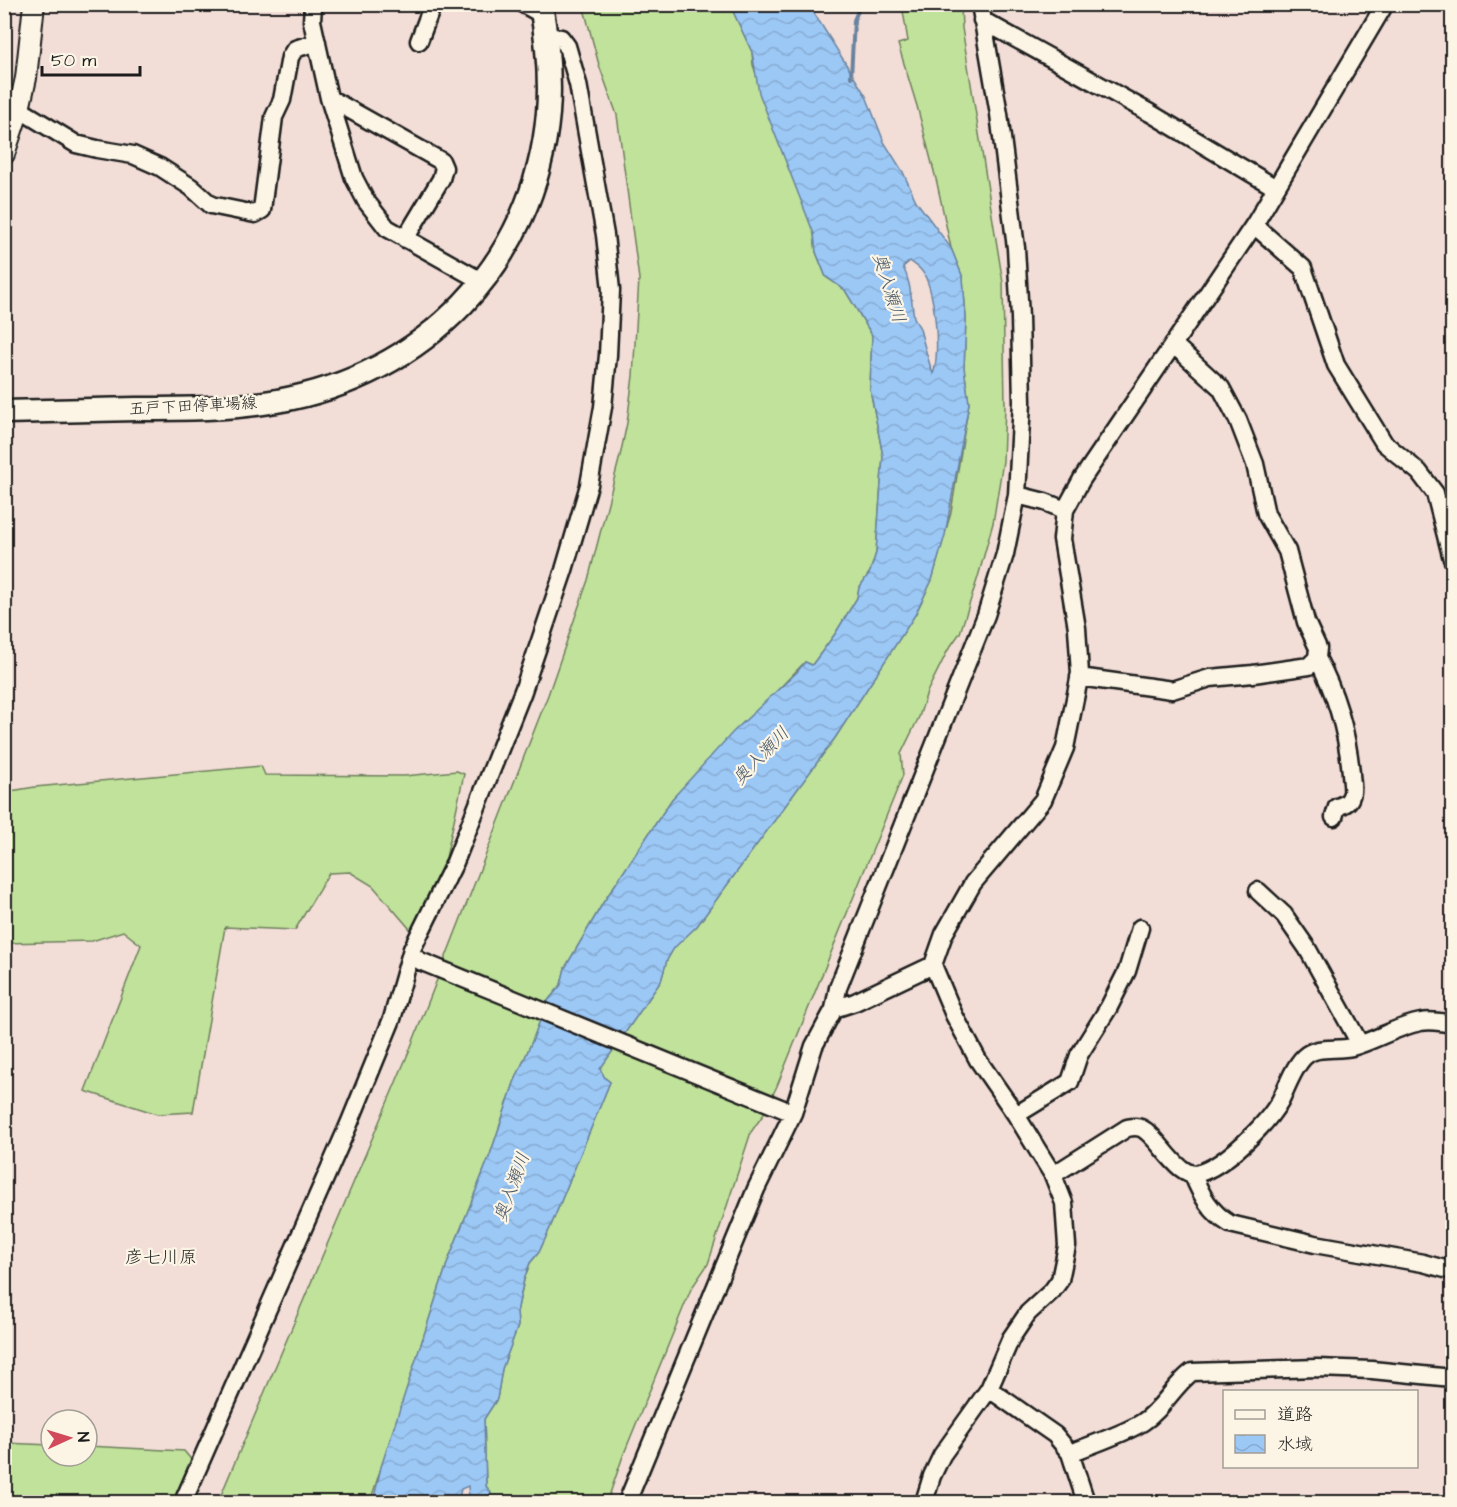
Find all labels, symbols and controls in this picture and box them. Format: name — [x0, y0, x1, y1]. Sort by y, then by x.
scale bar — [42, 39, 140, 77]
text: 50 m — [51, 48, 96, 73]
water label: 奥入瀬川 — [867, 250, 911, 326]
street label: 五戸下田停車場線 — [129, 392, 257, 420]
water label: 奥入瀬川 — [727, 721, 795, 791]
water label: 奥入瀬川 — [488, 1149, 536, 1225]
district label: 彦七川原 — [125, 1245, 197, 1270]
legend — [1223, 1390, 1418, 1468]
text: 道路 — [1277, 1402, 1313, 1427]
north arrow — [39, 1408, 99, 1468]
text: N — [72, 1431, 94, 1443]
text: 水域 — [1277, 1432, 1313, 1457]

